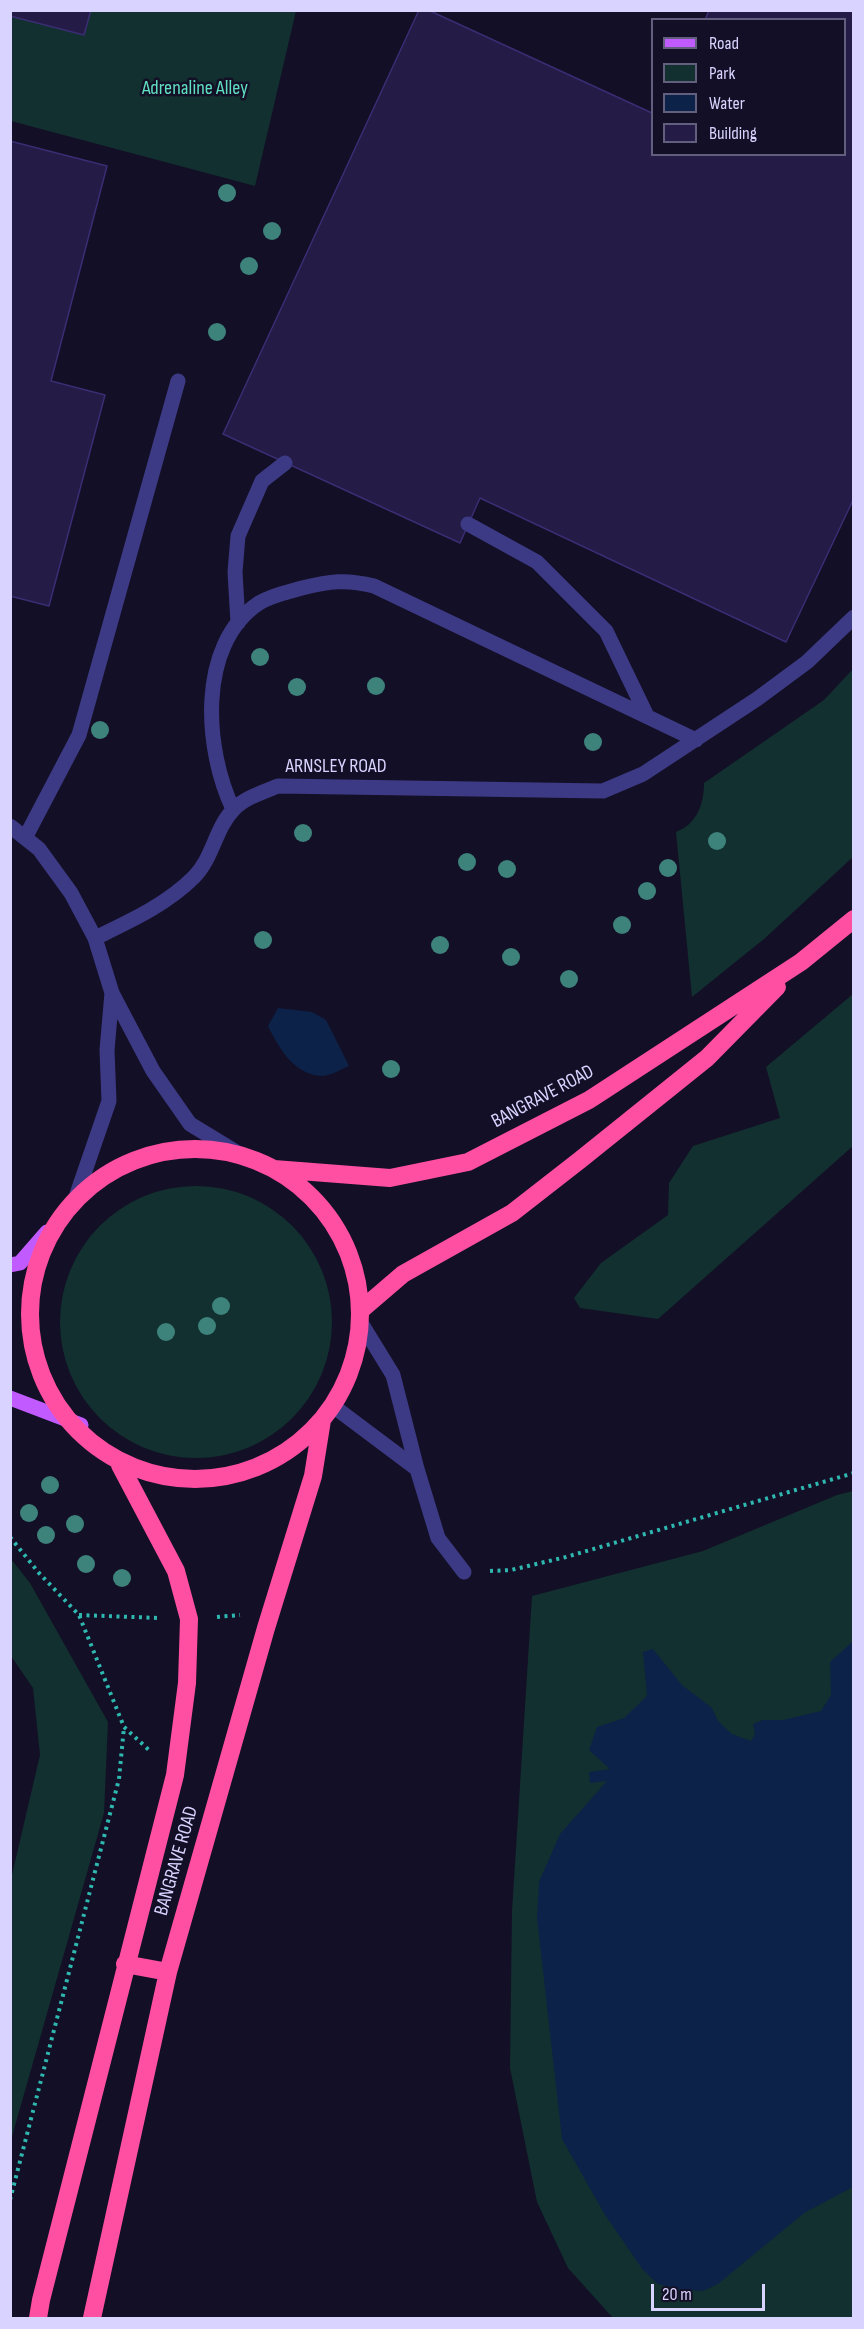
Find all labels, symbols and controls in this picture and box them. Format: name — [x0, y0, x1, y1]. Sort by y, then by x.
legend — [651, 18, 846, 156]
text: Road — [709, 33, 739, 54]
text: Park — [709, 63, 735, 84]
park label: Adrenaline Alley — [142, 77, 248, 101]
text: Water — [709, 93, 745, 114]
text: Building — [709, 123, 757, 144]
street label: ARNSLEY ROAD — [286, 755, 386, 779]
street label: BANGRAVE ROAD — [488, 1060, 598, 1134]
street label: BANGRAVE ROAD — [150, 1804, 204, 1918]
scale bar — [654, 2272, 768, 2310]
text: 20 m — [662, 2284, 692, 2305]

